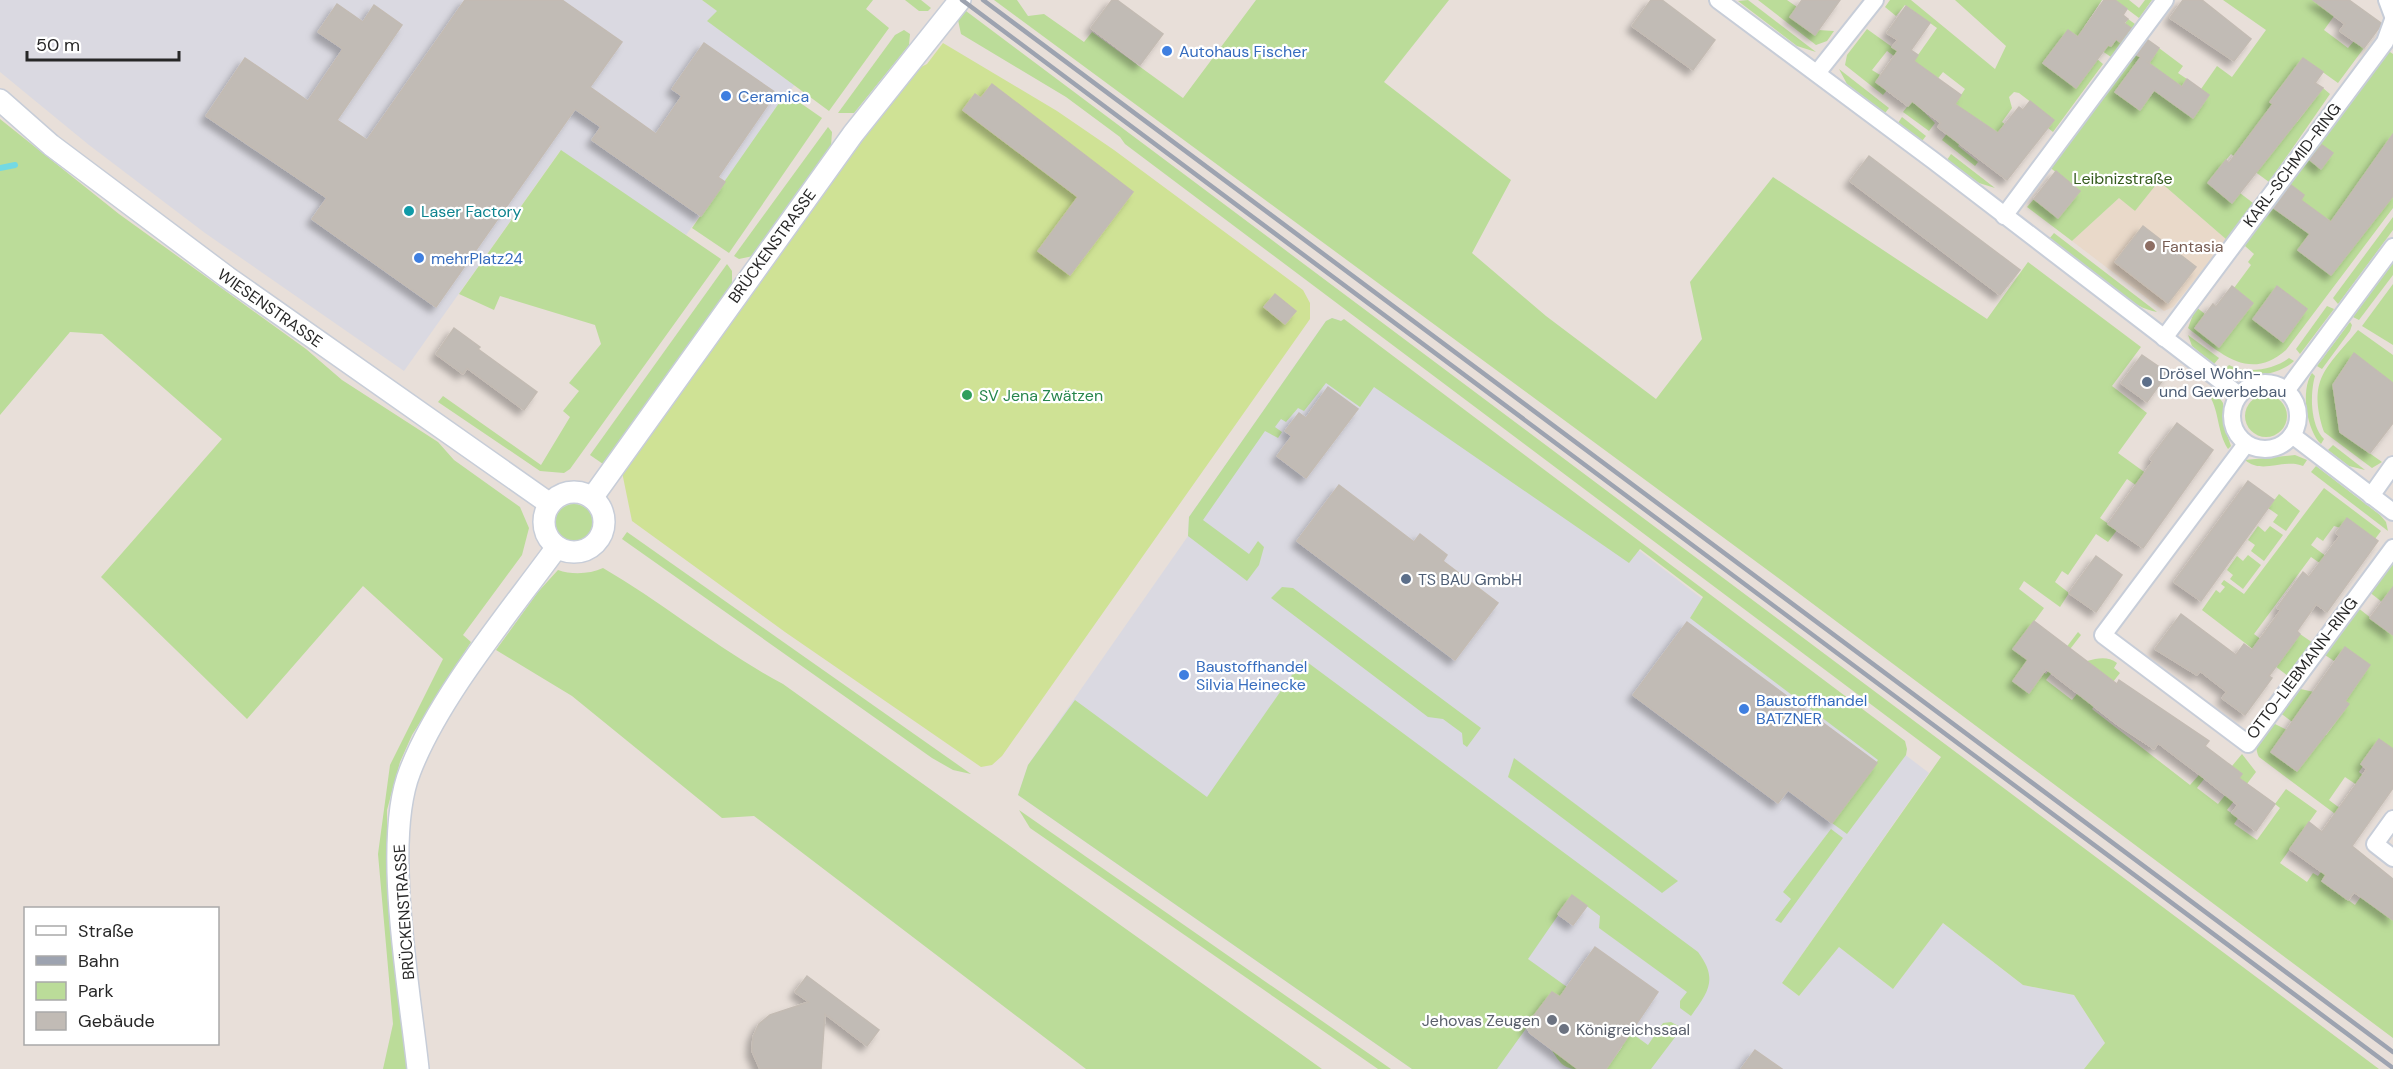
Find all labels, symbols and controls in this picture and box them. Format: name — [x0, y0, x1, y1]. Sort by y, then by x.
scale bar — [27, 24, 178, 62]
text: 50 m — [36, 33, 80, 57]
place label: Autohaus Fischer — [1179, 41, 1307, 62]
marker: Autohaus Fischer — [1160, 44, 1174, 58]
place label: Ceramica — [738, 86, 809, 107]
marker: Ceramica — [719, 89, 733, 103]
street label: KARL-SCHMID-RING — [2238, 99, 2346, 231]
park label: Leibnizstraße — [2073, 168, 2173, 189]
street label: BRÜCKENSTRASSE — [723, 185, 821, 307]
place label: Laser Factory — [421, 201, 522, 222]
marker: Laser Factory — [402, 204, 416, 218]
place label: Fantasia — [2162, 236, 2223, 257]
marker: Fantasia — [2143, 239, 2157, 253]
place label: mehrPlatz24 — [431, 248, 523, 269]
marker: mehrPlatz24 — [412, 251, 426, 265]
street label: WIESENSTRASSE — [213, 264, 327, 352]
place label: Drösel Wohn- und Gewerbebau — [2159, 363, 2286, 402]
marker: Drösel Wohn- und Gewerbebau — [2140, 375, 2154, 389]
place label: SV Jena Zwätzen — [979, 385, 1103, 406]
marker: SV Jena Zwätzen — [960, 388, 974, 402]
place label: TS BAU GmbH — [1418, 569, 1522, 590]
marker: TS BAU GmbH — [1399, 572, 1413, 586]
street label: OTTO-LIEBMANN-RING — [2242, 593, 2362, 743]
place label: Baustoffhandel Silvia Heinecke — [1196, 656, 1307, 695]
marker: Baustoffhandel Silvia Heinecke — [1177, 668, 1191, 682]
place label: Baustoffhandel BATZNER — [1756, 690, 1867, 729]
marker: Baustoffhandel BATZNER — [1737, 702, 1751, 716]
street label: BRÜCKENSTRASSE — [389, 843, 419, 981]
legend — [24, 907, 219, 1045]
text: Straße — [78, 919, 134, 943]
text: Bahn — [78, 949, 119, 973]
text: Park — [78, 979, 114, 1003]
text: Gebäude — [78, 1009, 155, 1033]
place label: Jehovas Zeugen — [1422, 1010, 1540, 1031]
marker: Jehovas Zeugen — [1545, 1013, 1559, 1027]
place label: Königreichssaal — [1576, 1019, 1690, 1040]
marker: Königreichssaal — [1557, 1022, 1571, 1036]

